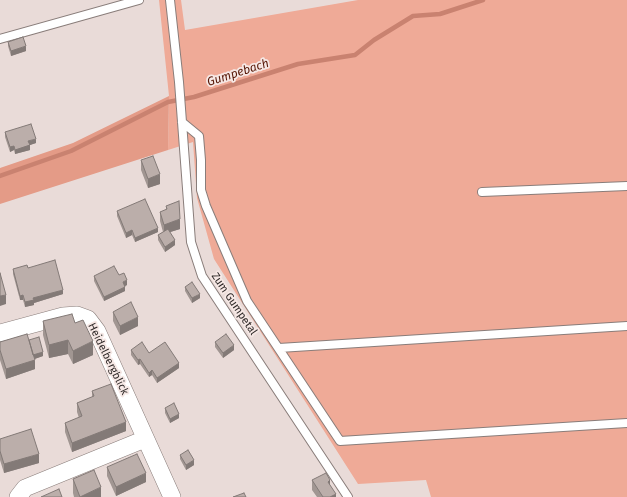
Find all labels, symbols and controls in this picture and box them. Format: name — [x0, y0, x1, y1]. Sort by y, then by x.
water label: Gumpebach — [205, 56, 271, 90]
street label: Zum Gumpetal — [208, 270, 260, 338]
street label: Heidelbergblick — [85, 321, 131, 397]

